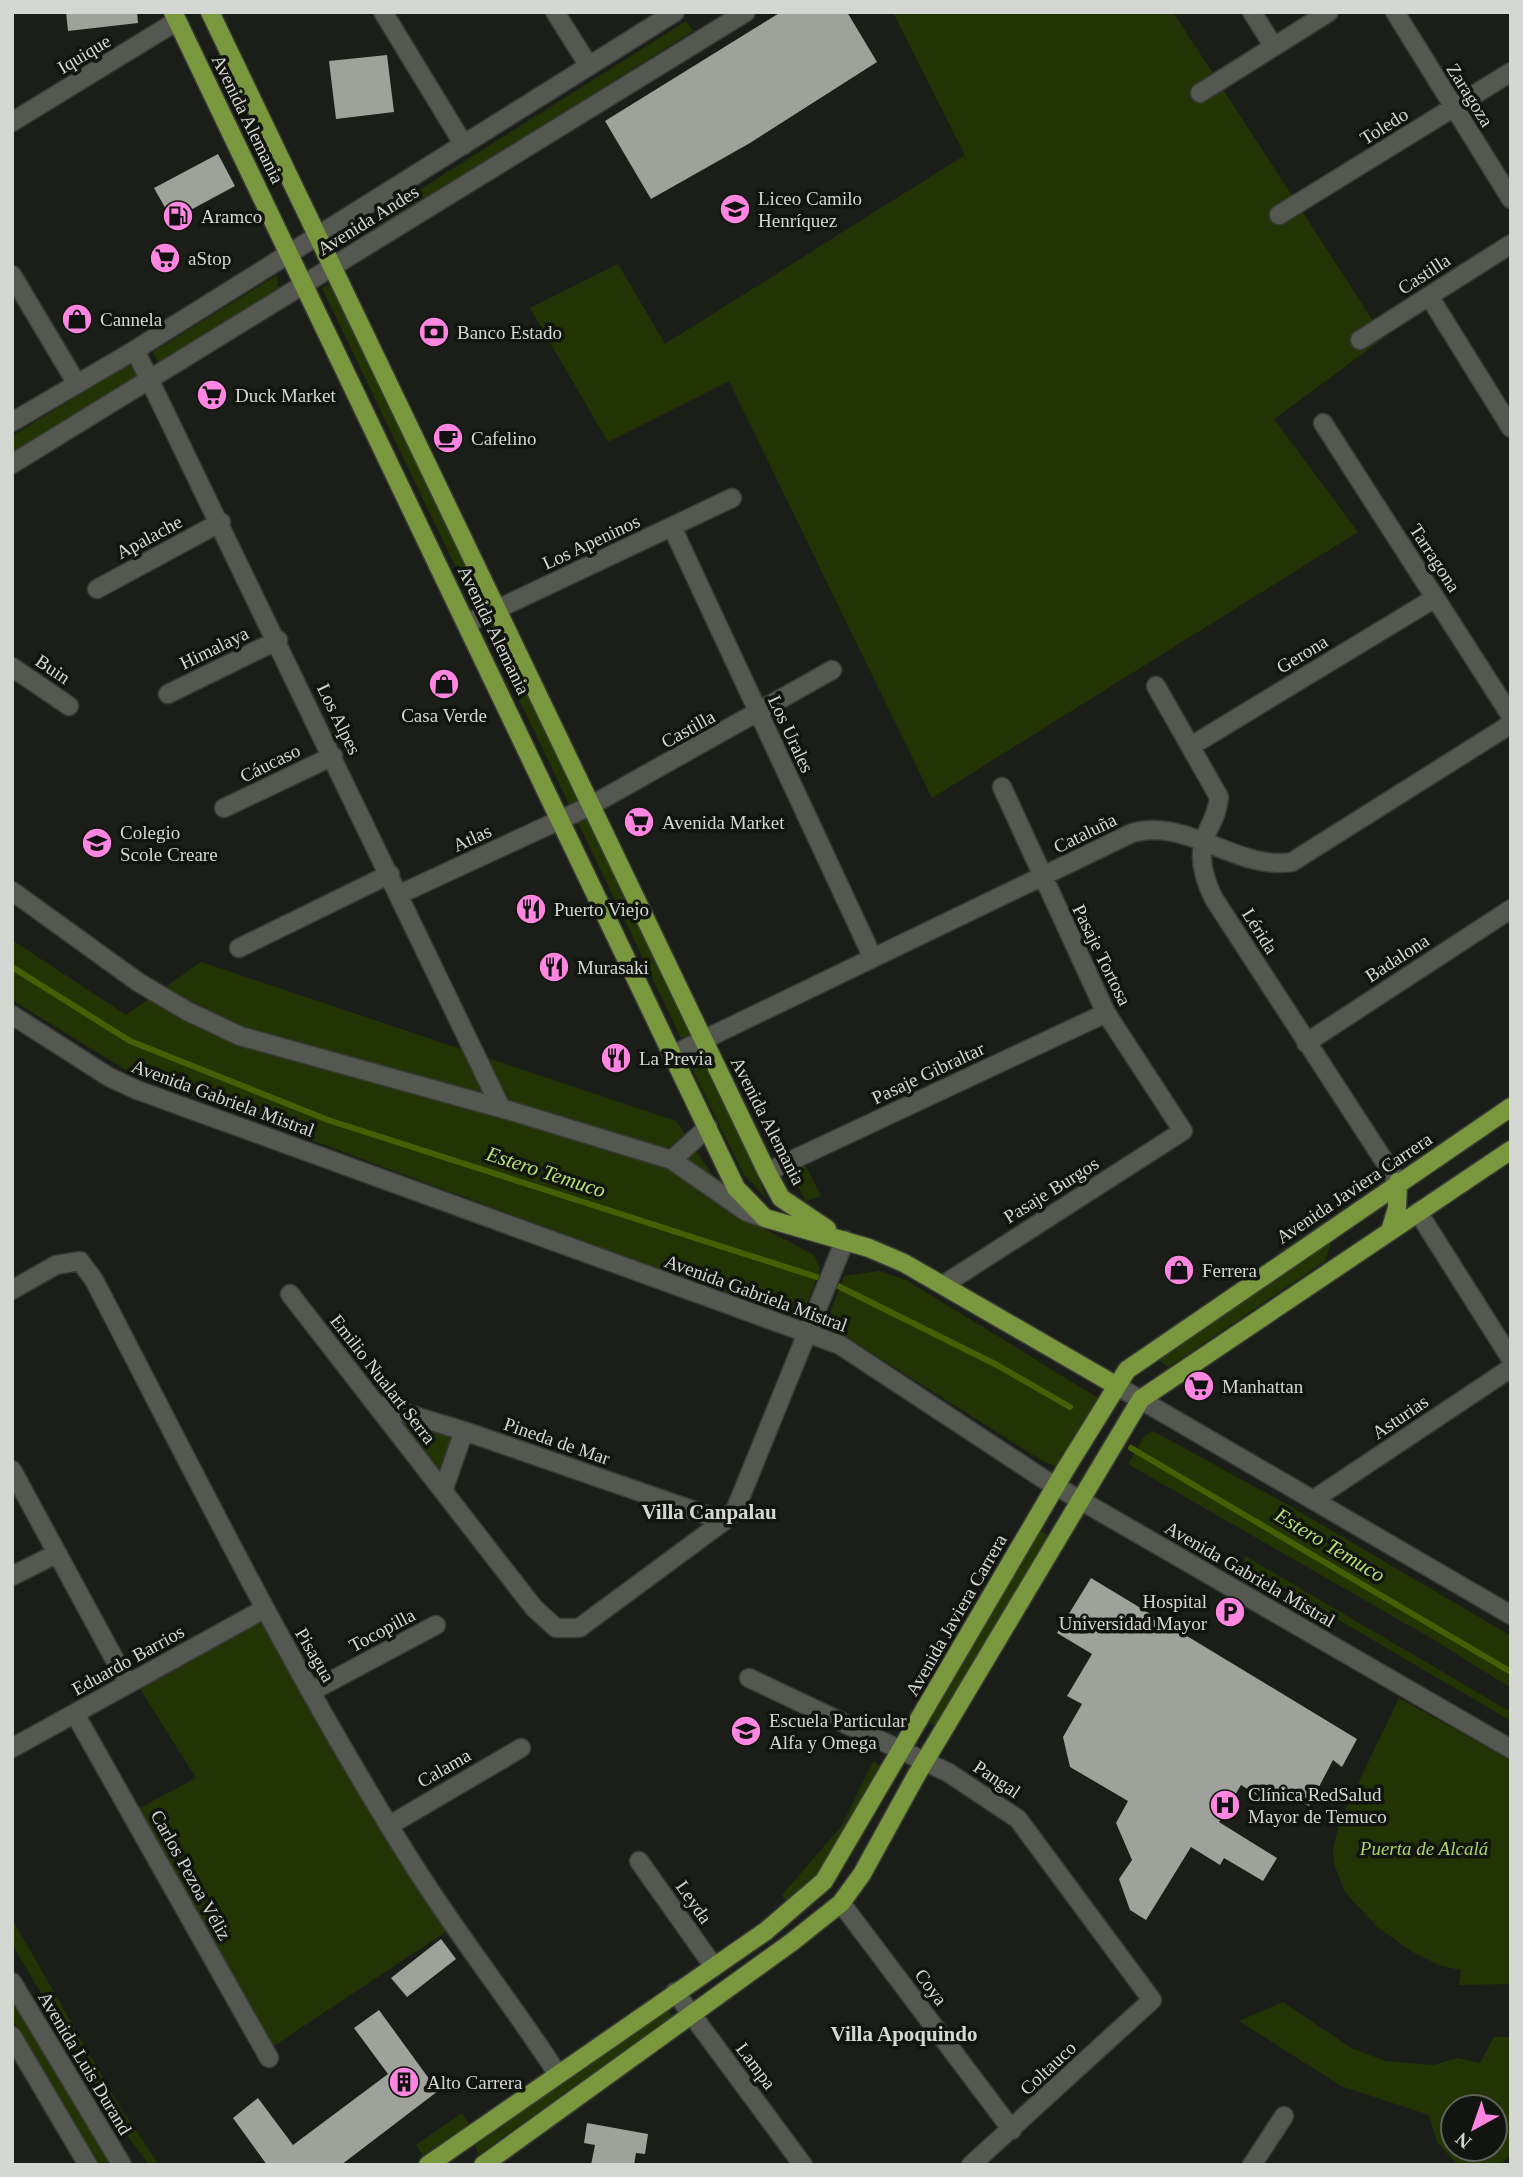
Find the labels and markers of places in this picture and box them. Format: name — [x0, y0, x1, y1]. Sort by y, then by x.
place label: Liceo Camilo Henríquez — [758, 188, 862, 231]
school or university icon: Liceo Camilo Henríquez — [718, 192, 752, 226]
fuel station icon: Aramco — [161, 199, 195, 233]
place label: Aramco — [201, 206, 262, 227]
supermarket icon: aStop — [148, 241, 182, 275]
place label: aStop — [188, 248, 231, 269]
shop icon: Cannela — [60, 302, 94, 336]
place label: Cannela — [100, 309, 163, 330]
bank icon: Banco Estado — [417, 315, 451, 349]
place label: Banco Estado — [457, 322, 562, 343]
supermarket icon: Duck Market — [195, 378, 229, 412]
place label: Duck Market — [235, 385, 336, 406]
cafe icon: Cafelino — [431, 421, 465, 455]
place label: Cafelino — [471, 428, 536, 449]
shop icon: Casa Verde — [427, 667, 461, 701]
place label: Casa Verde — [401, 705, 487, 726]
supermarket icon: Avenida Market — [622, 805, 656, 839]
place label: Avenida Market — [662, 812, 785, 833]
place label: Colegio Scole Creare — [120, 822, 218, 865]
school or university icon: Colegio Scole Creare — [80, 826, 114, 860]
restaurant icon: Puerto Viejo — [514, 892, 548, 926]
place label: Puerto Viejo — [554, 899, 649, 920]
restaurant icon: Murasaki — [537, 950, 571, 984]
place label: Murasaki — [577, 957, 649, 978]
restaurant icon: La Previa — [599, 1041, 633, 1075]
place label: La Previa — [639, 1048, 713, 1069]
shop icon: Ferrera — [1162, 1253, 1196, 1287]
place label: Ferrera — [1202, 1260, 1257, 1281]
supermarket icon: Manhattan — [1182, 1369, 1216, 1403]
place label: Manhattan — [1222, 1376, 1304, 1397]
place label: Hospital Universidad Mayor — [1059, 1591, 1208, 1634]
parking icon: Hospital Universidad Mayor — [1213, 1595, 1247, 1629]
place label: Escuela Particular Alfa y Omega — [769, 1710, 907, 1753]
school or university icon: Escuela Particular Alfa y Omega — [729, 1714, 763, 1748]
place label: Clínica RedSalud Mayor de Temuco — [1248, 1784, 1387, 1827]
hospital icon: Clínica RedSalud Mayor de Temuco — [1208, 1788, 1242, 1822]
building icon: Alto Carrera — [387, 2065, 421, 2099]
place label: Alto Carrera — [427, 2072, 523, 2093]

